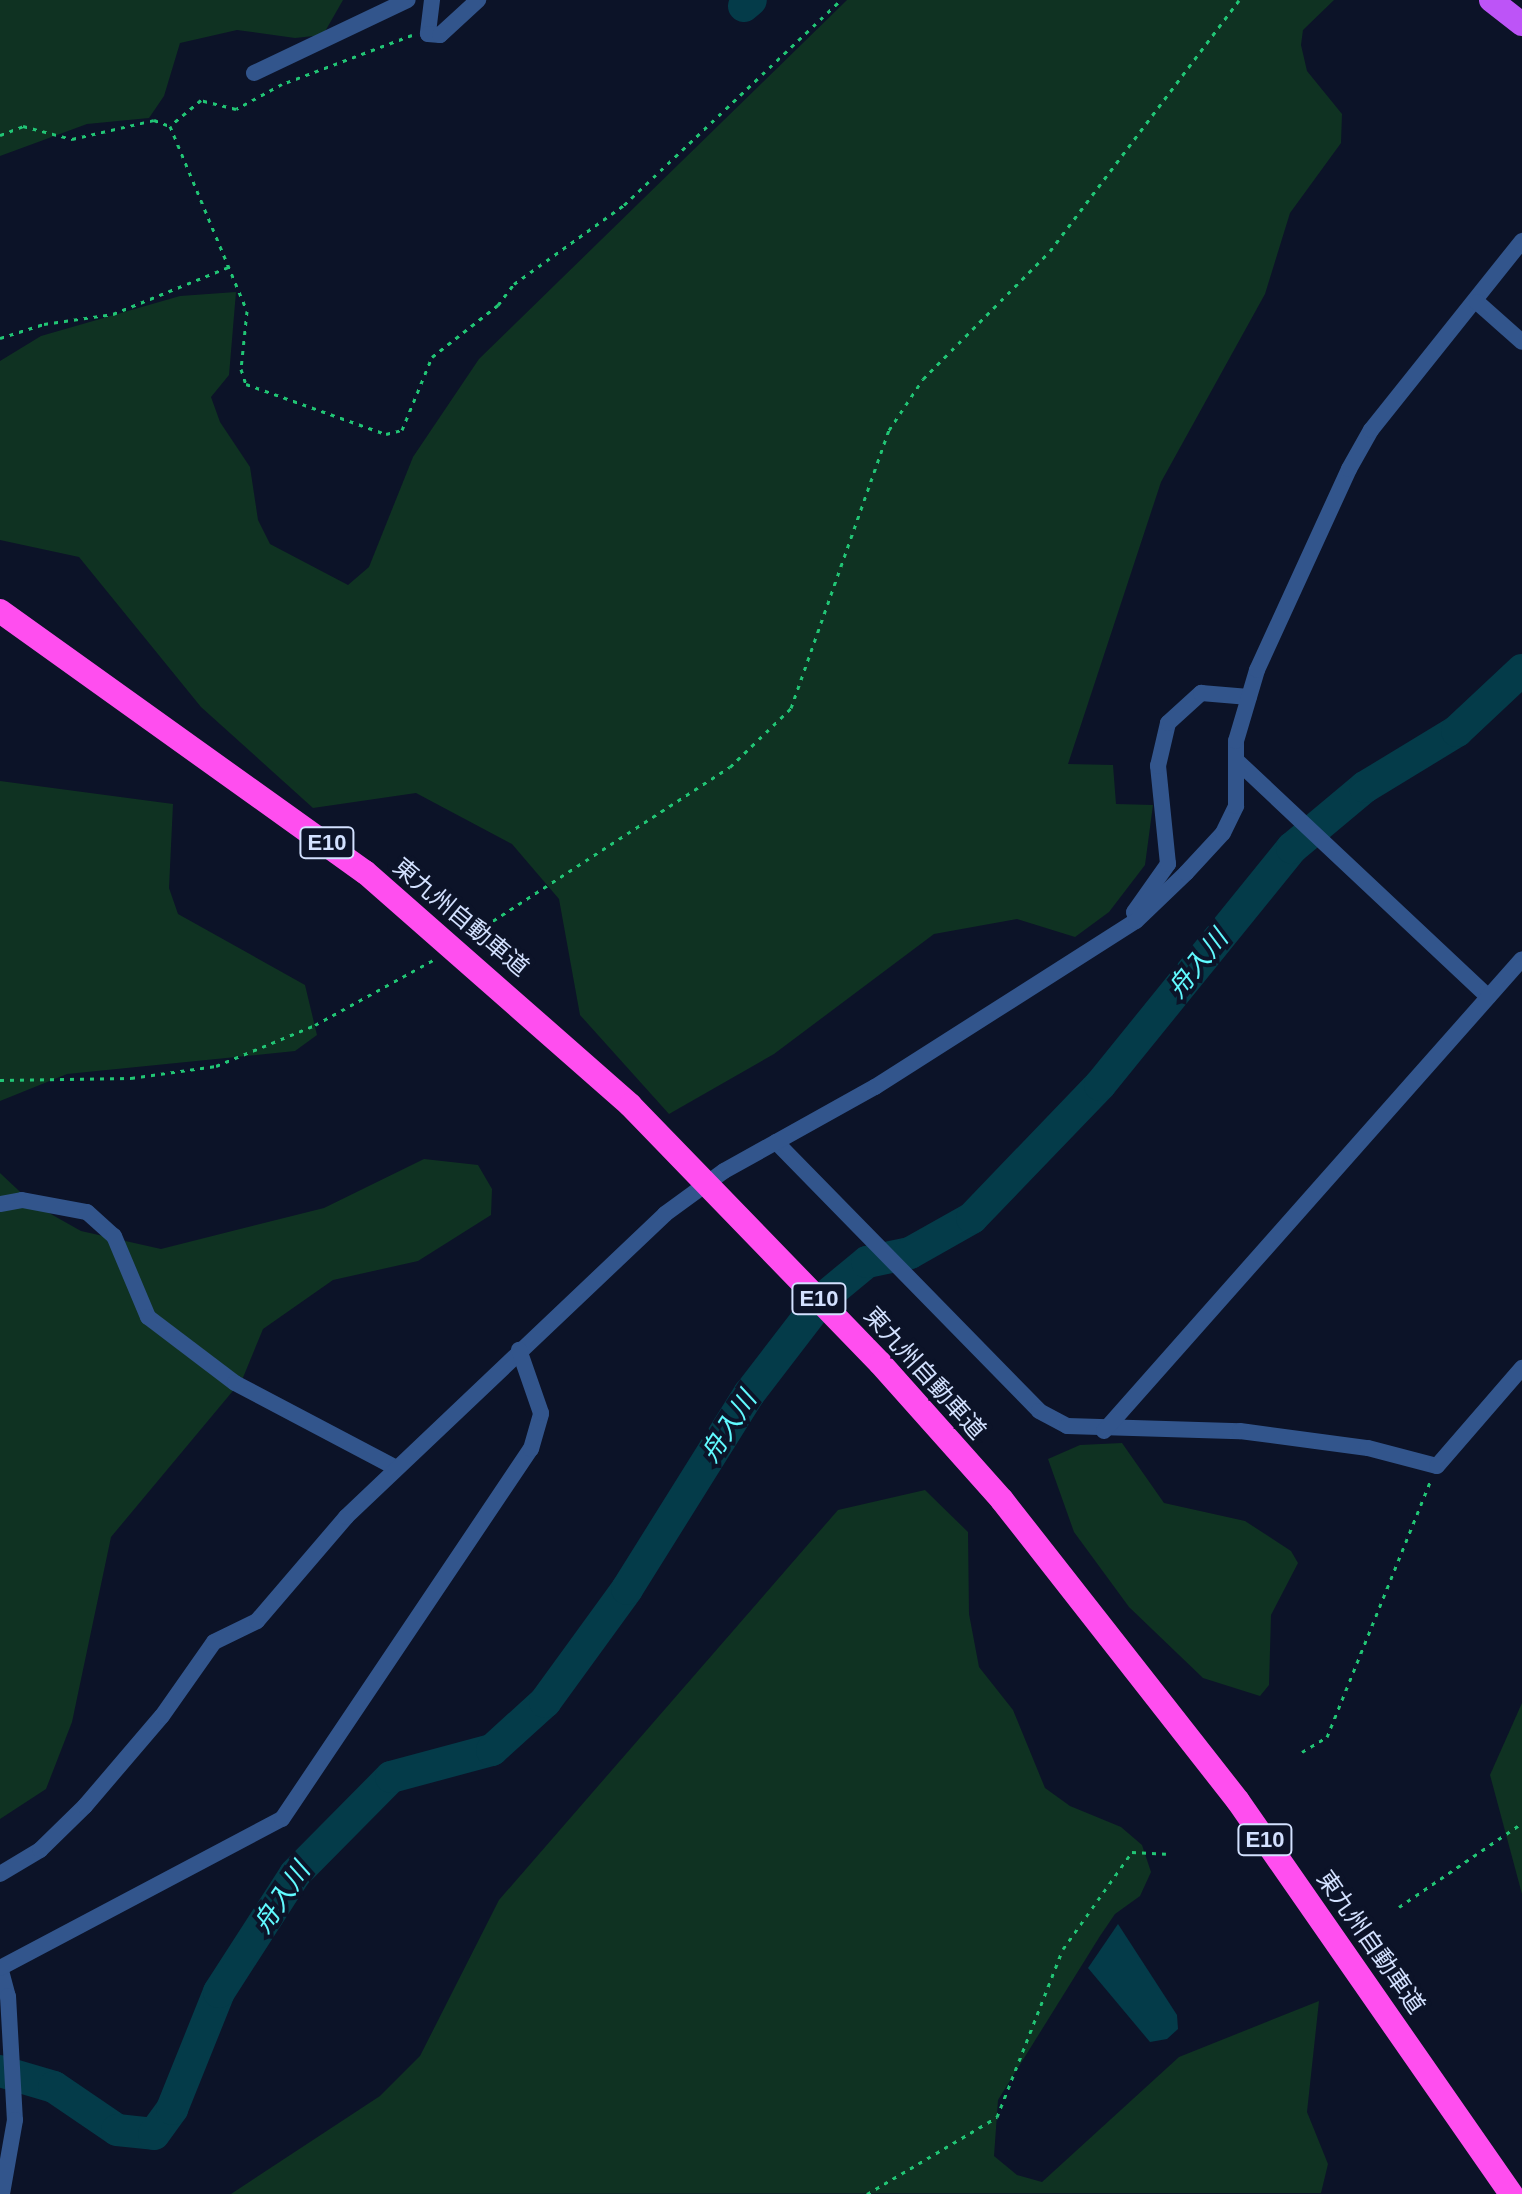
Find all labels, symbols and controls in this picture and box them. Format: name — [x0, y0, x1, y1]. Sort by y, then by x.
road number: E10 — [299, 825, 355, 861]
street label: 東九州自動車道 — [387, 852, 535, 982]
water label: 舟入川 — [1161, 924, 1235, 1004]
road number: E10 — [791, 1281, 847, 1317]
street label: 東九州自動車道 — [858, 1301, 992, 1445]
water label: 舟入川 — [695, 1386, 763, 1468]
road number: E10 — [1237, 1822, 1293, 1858]
water label: 舟入川 — [247, 1857, 317, 1939]
street label: 東九州自動車道 — [1311, 1865, 1431, 2019]

